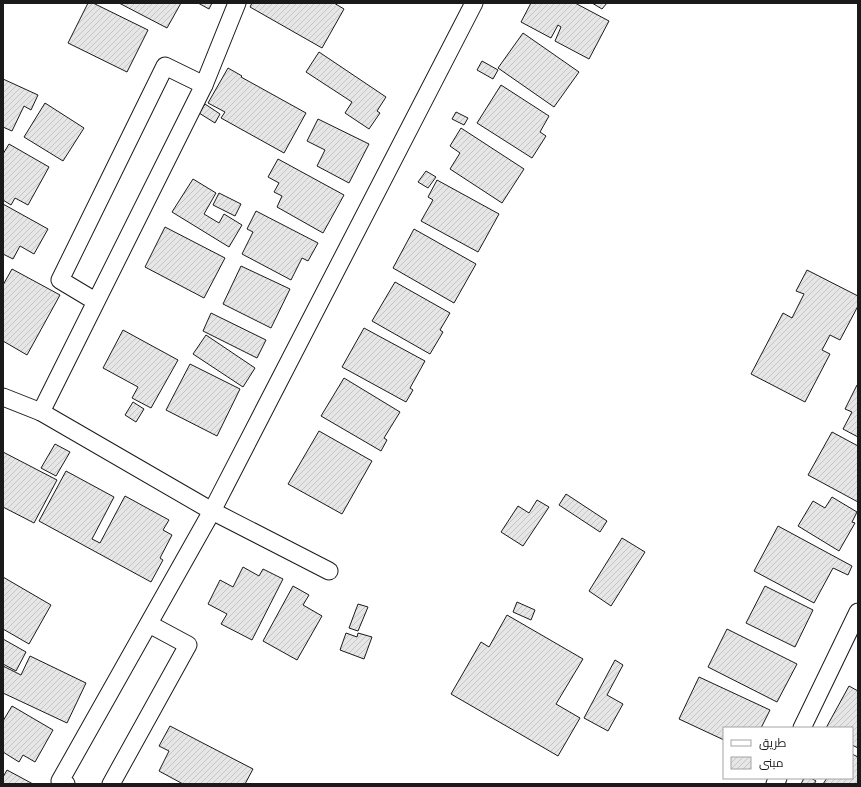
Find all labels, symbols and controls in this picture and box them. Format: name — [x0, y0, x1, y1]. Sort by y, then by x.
legend — [723, 727, 853, 779]
text: طريق — [759, 736, 787, 750]
text: مبنى — [759, 756, 784, 770]

